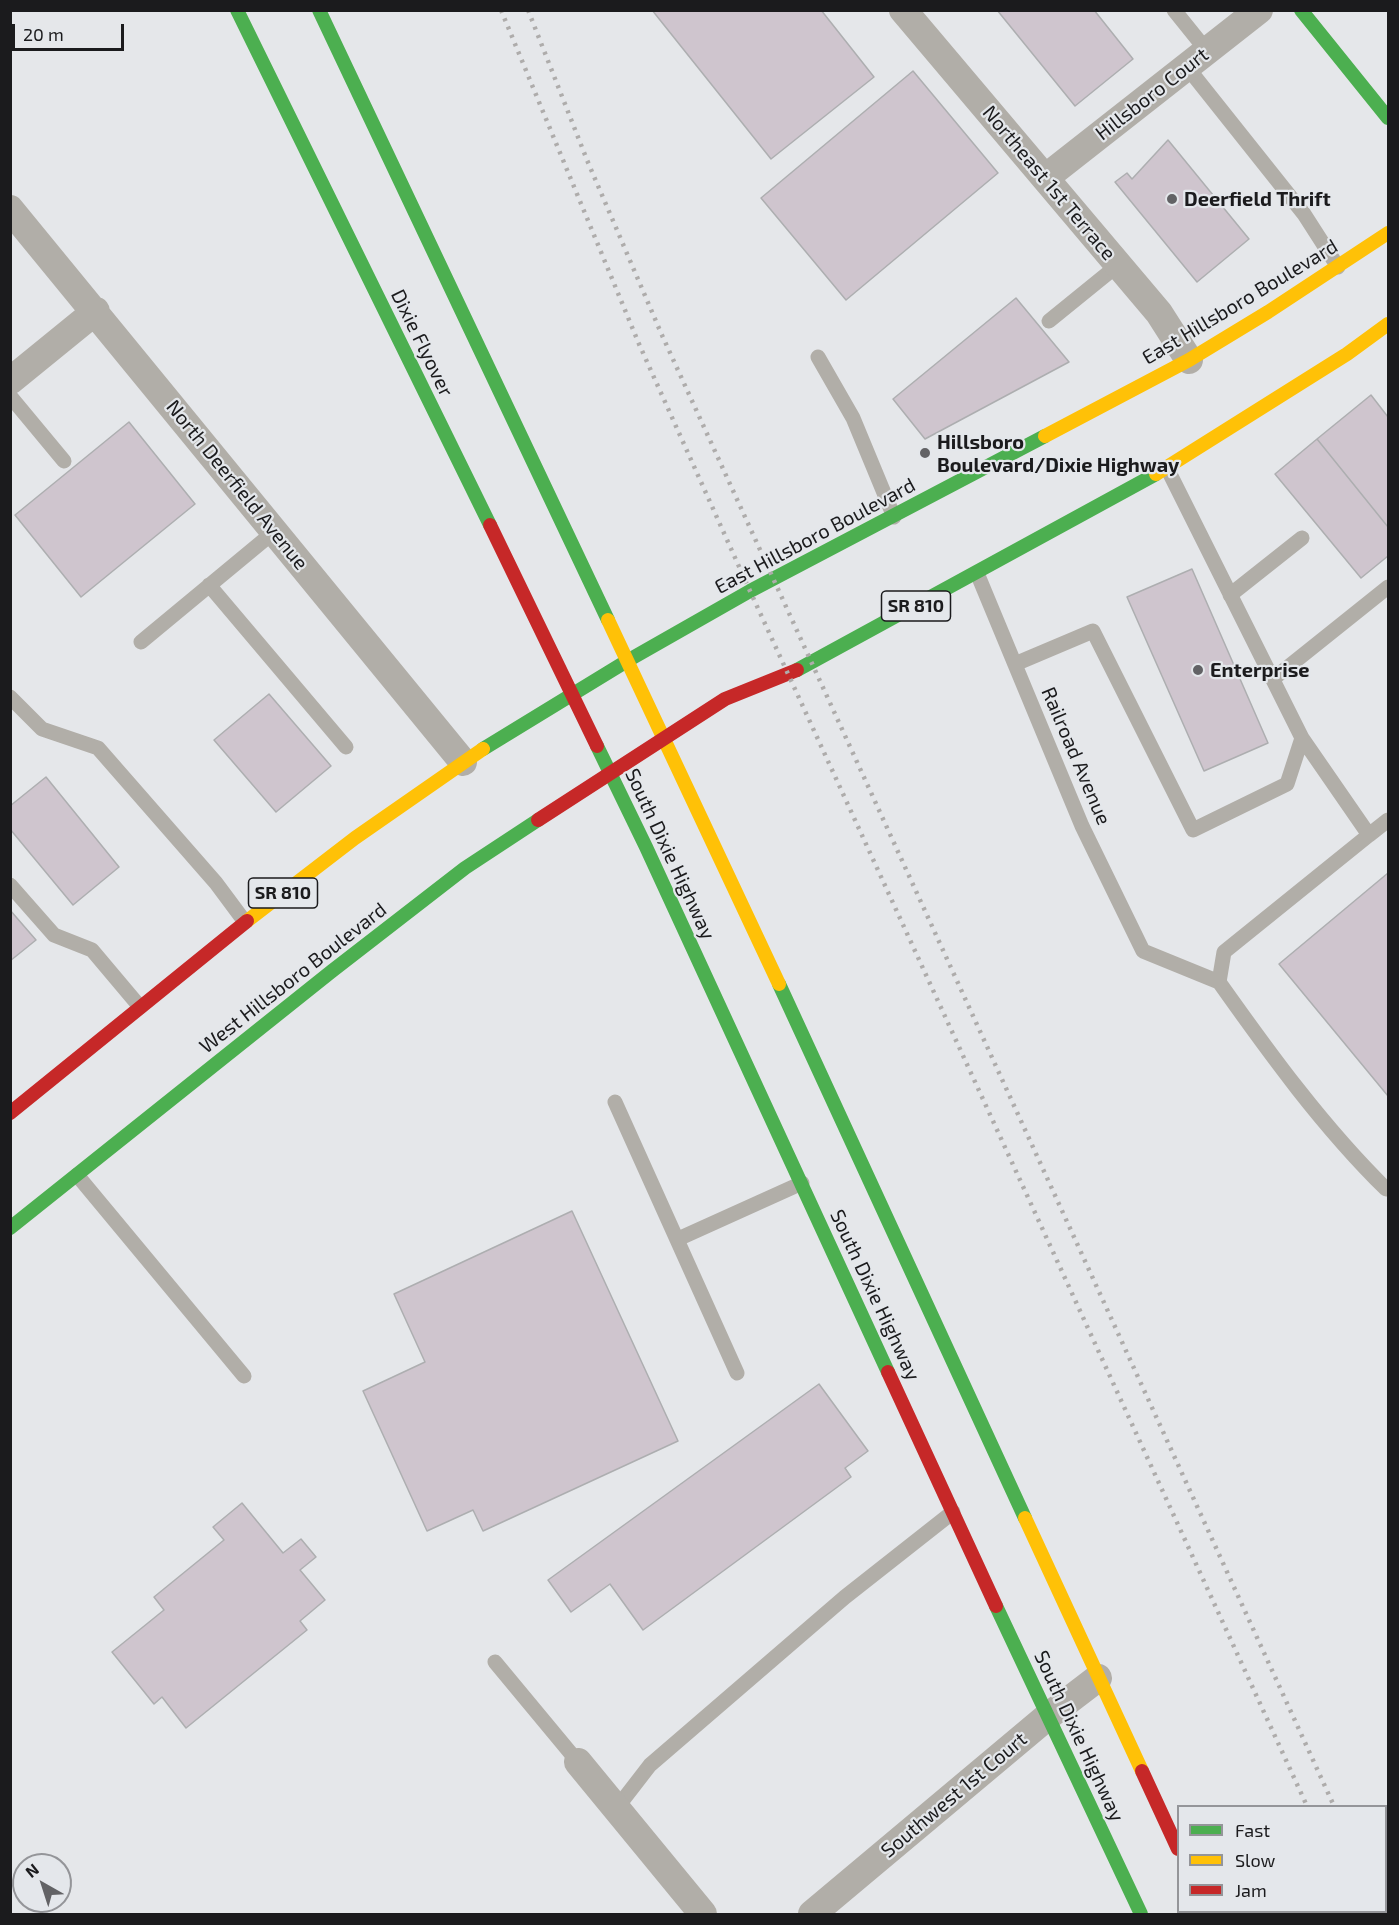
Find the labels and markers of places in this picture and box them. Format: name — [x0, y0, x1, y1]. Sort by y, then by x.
place label: Deerfield Thrift — [1184, 187, 1331, 211]
marker: Deerfield Thrift — [1165, 192, 1179, 206]
place label: Hillsboro Boulevard/Dixie Highway — [937, 430, 1179, 477]
marker: Hillsboro Boulevard/Dixie Highway — [918, 446, 932, 460]
place label: Enterprise — [1210, 658, 1310, 682]
marker: Enterprise — [1191, 663, 1205, 677]

